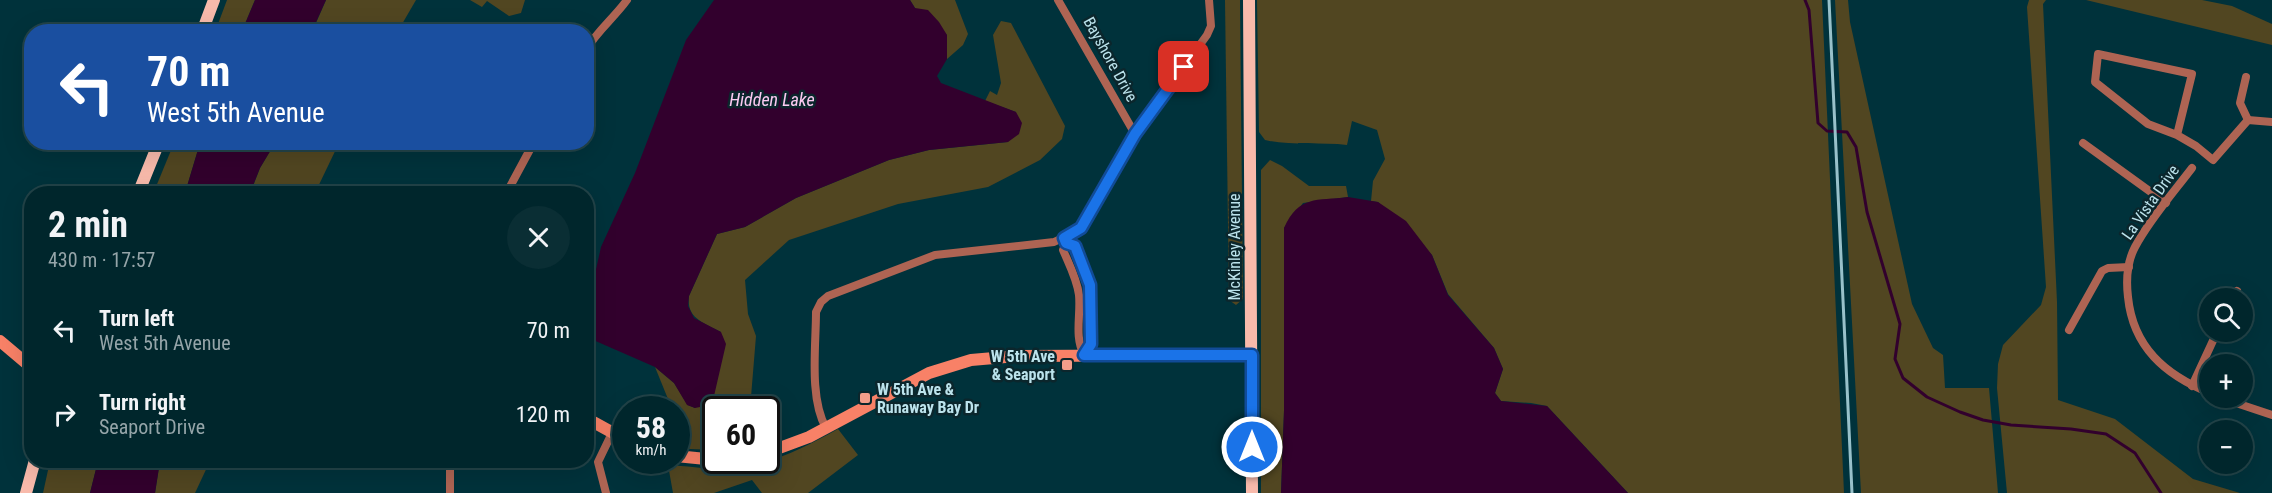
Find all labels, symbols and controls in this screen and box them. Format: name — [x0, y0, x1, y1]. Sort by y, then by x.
street label: Bayshore Drive — [1080, 14, 1142, 105]
pin — [1158, 41, 1209, 92]
text: 70 m — [147, 47, 230, 96]
icon: left — [48, 48, 126, 126]
icon: arrive — [1167, 50, 1200, 83]
water label: Hidden Lake — [729, 89, 815, 110]
text: West 5th Avenue — [147, 97, 325, 129]
street label: La Vista Drive — [2118, 161, 2183, 243]
street label: McKinley Avenue — [1225, 193, 1244, 301]
text: 2 min — [48, 204, 128, 246]
button: close — [507, 206, 570, 269]
text: 430 m · 17:57 — [48, 248, 155, 272]
map controls — [2199, 288, 2253, 474]
button: search — [2199, 288, 2253, 342]
text: Turn left — [99, 306, 174, 331]
icon: left — [48, 314, 81, 347]
text: 70 m — [527, 318, 570, 343]
text: West 5th Avenue — [99, 331, 231, 355]
place label: W 5th Ave & Seaport — [991, 347, 1055, 384]
button: + — [2199, 354, 2253, 408]
marker: W 5th Ave & Seaport — [1060, 358, 1074, 372]
place label: W 5th Ave & Runaway Bay Dr — [877, 380, 979, 417]
text: Turn right — [99, 390, 186, 415]
marker: W 5th Ave & Runaway Bay Dr — [858, 391, 872, 405]
speed limit sign: 60 — [702, 396, 780, 474]
icon: right — [48, 398, 81, 431]
text: 120 m — [516, 402, 570, 427]
text: 58 — [636, 410, 666, 445]
text: Seaport Drive — [99, 415, 205, 439]
position arrow — [1220, 415, 1284, 479]
button: − — [2199, 420, 2253, 474]
text: km/h — [636, 441, 666, 459]

